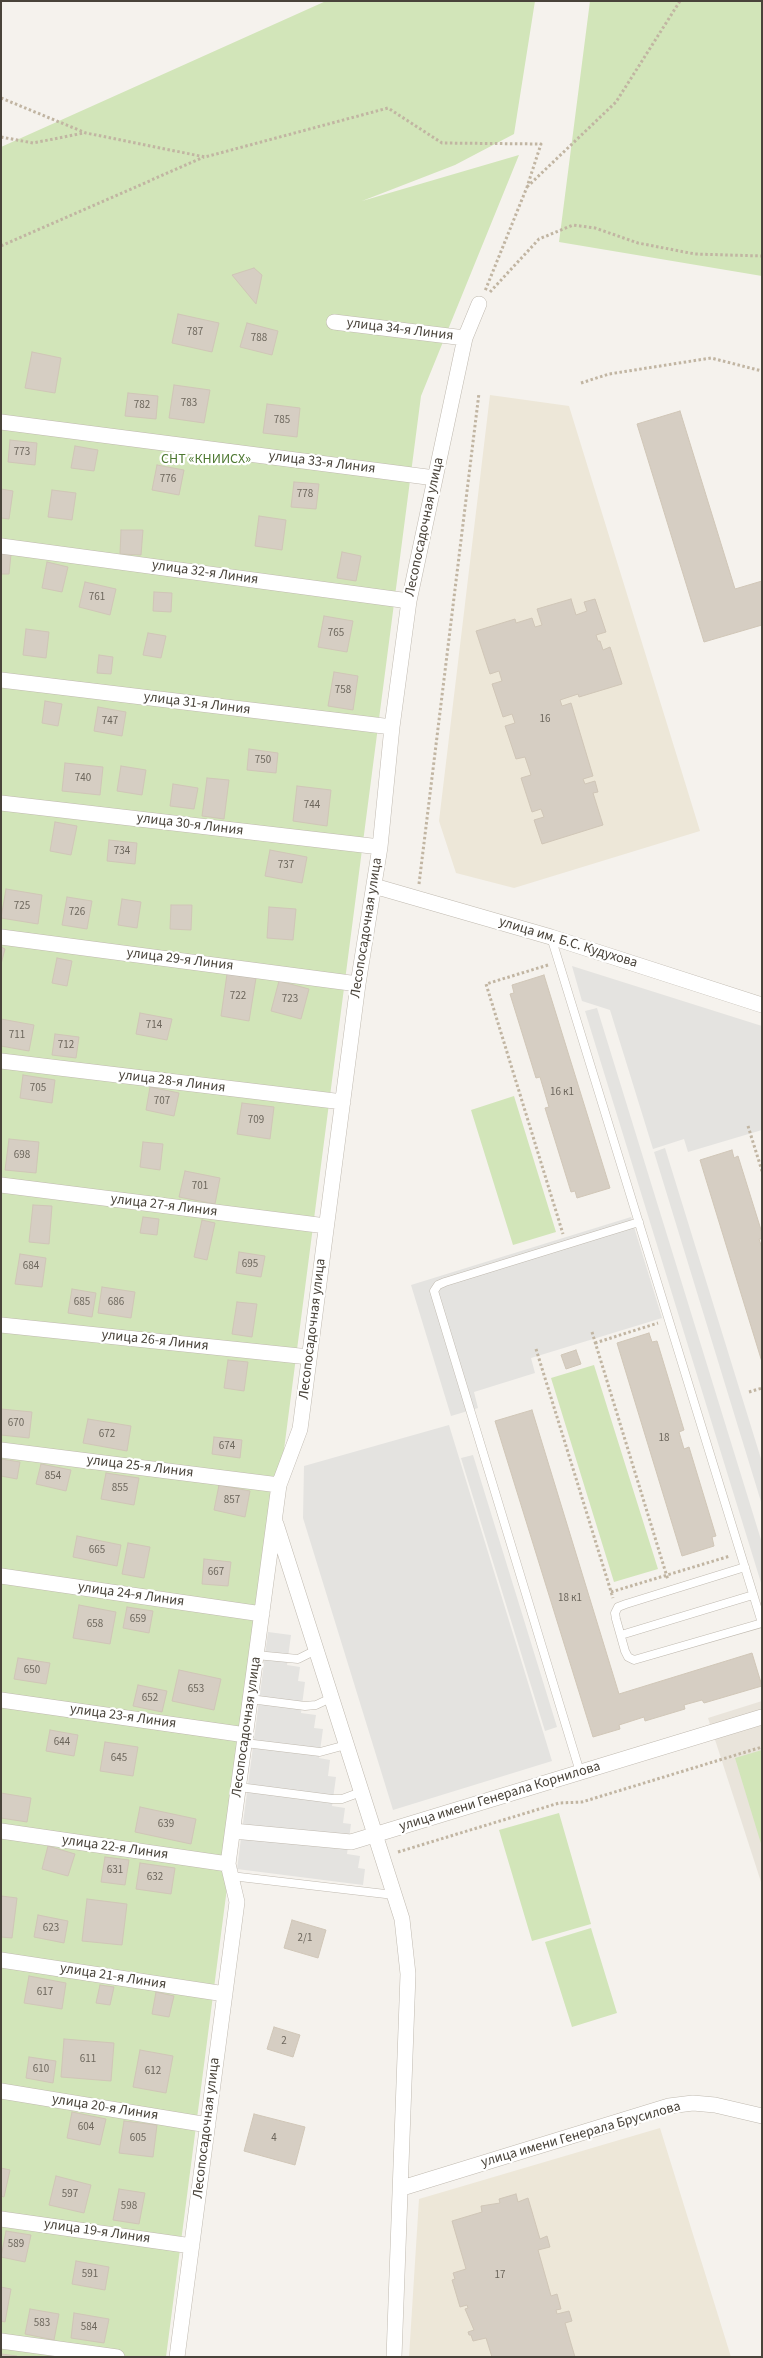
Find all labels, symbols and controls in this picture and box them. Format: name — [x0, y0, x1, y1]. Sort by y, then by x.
street label: улица 34-я Линия — [346, 315, 454, 345]
house number: 787 — [187, 326, 203, 340]
house number: 788 — [251, 332, 267, 346]
house number: 783 — [181, 397, 197, 411]
house number: 782 — [134, 399, 150, 413]
house number: 785 — [274, 414, 290, 428]
house number: 773 — [14, 446, 30, 460]
street label: улица 33-я Линия — [268, 448, 376, 478]
park label: СНТ «КНИИСХ» — [161, 452, 251, 468]
street label: Лесопосадочная улица — [402, 456, 448, 598]
house number: 776 — [160, 473, 176, 487]
house number: 778 — [297, 488, 313, 502]
street label: улица 32-я Линия — [151, 557, 259, 589]
house number: 761 — [89, 591, 105, 605]
house number: 765 — [328, 627, 344, 641]
house number: 758 — [335, 684, 351, 698]
street label: улица 31-я Линия — [143, 689, 251, 719]
house number: 16 — [540, 713, 550, 727]
house number: 747 — [102, 715, 118, 729]
house number: 750 — [255, 754, 271, 768]
house number: 740 — [75, 772, 91, 786]
house number: 744 — [304, 799, 320, 813]
street label: улица 30-я Линия — [136, 810, 244, 840]
house number: 734 — [114, 845, 130, 859]
street label: Лесопосадочная улица — [348, 857, 386, 999]
house number: 737 — [278, 859, 294, 873]
house number: 725 — [14, 900, 30, 914]
house number: 726 — [69, 906, 85, 920]
street label: улица им. Б.С. Кудухова — [497, 914, 639, 972]
street label: улица 29-я Линия — [126, 945, 234, 975]
house number: 722 — [230, 990, 246, 1004]
house number: 723 — [282, 993, 298, 1007]
house number: 714 — [146, 1019, 162, 1033]
house number: 711 — [9, 1029, 25, 1043]
house number: 712 — [58, 1039, 74, 1053]
street label: улица 28-я Линия — [118, 1067, 226, 1097]
house number: 705 — [30, 1082, 46, 1096]
house number: 16 к1 — [550, 1086, 574, 1100]
house number: 707 — [154, 1095, 170, 1109]
house number: 709 — [248, 1114, 264, 1128]
house number: 698 — [14, 1149, 30, 1163]
house number: 701 — [192, 1180, 208, 1194]
street label: улица 27-я Линия — [110, 1191, 218, 1221]
house number: 695 — [242, 1258, 258, 1272]
street label: Лесопосадочная улица — [296, 1258, 330, 1400]
house number: 684 — [23, 1260, 39, 1274]
house number: 685 — [74, 1296, 90, 1310]
house number: 686 — [108, 1296, 124, 1310]
street label: улица 26-я Линия — [101, 1327, 209, 1355]
house number: 670 — [8, 1417, 24, 1431]
house number: 672 — [99, 1428, 115, 1442]
house number: 18 — [659, 1432, 669, 1446]
house number: 674 — [219, 1440, 235, 1454]
street label: улица 25-я Линия — [86, 1452, 194, 1482]
house number: 854 — [45, 1470, 61, 1484]
house number: 855 — [112, 1482, 128, 1496]
house number: 857 — [224, 1494, 240, 1508]
house number: 665 — [89, 1544, 105, 1558]
house number: 667 — [208, 1566, 224, 1580]
street label: улица 24-я Линия — [77, 1579, 185, 1611]
house number: 18 к1 — [558, 1592, 582, 1606]
house number: 659 — [130, 1613, 146, 1627]
house number: 658 — [87, 1618, 103, 1632]
street label: Лесопосадочная улица — [229, 1656, 265, 1798]
house number: 650 — [24, 1664, 40, 1678]
house number: 653 — [188, 1683, 204, 1697]
house number: 652 — [142, 1692, 158, 1706]
street label: улица 23-я Линия — [69, 1701, 177, 1733]
house number: 644 — [54, 1736, 70, 1750]
house number: 645 — [111, 1752, 127, 1766]
street label: улица имени Генерала Корнилова — [397, 1758, 603, 1836]
house number: 639 — [158, 1818, 174, 1832]
street label: улица 22-я Линия — [61, 1832, 169, 1864]
house number: 631 — [107, 1864, 123, 1878]
house number: 632 — [147, 1871, 163, 1885]
house number: 623 — [43, 1922, 59, 1936]
house number: 2/1 — [298, 1932, 312, 1946]
street label: улица 21-я Линия — [59, 1960, 167, 1994]
house number: 617 — [37, 1986, 53, 2000]
house number: 2 — [281, 2035, 287, 2049]
house number: 611 — [80, 2053, 96, 2067]
street label: Лесопосадочная улица — [190, 2057, 224, 2199]
house number: 610 — [33, 2063, 49, 2077]
house number: 612 — [145, 2065, 161, 2079]
street label: улица 20-я Линия — [51, 2091, 159, 2125]
street label: улица имени Генерала Брусилова — [479, 2098, 683, 2172]
house number: 604 — [78, 2121, 94, 2135]
house number: 605 — [130, 2132, 146, 2146]
house number: 4 — [271, 2132, 277, 2146]
house number: 597 — [62, 2188, 78, 2202]
house number: 598 — [121, 2200, 137, 2214]
street label: улица 19-я Линия — [43, 2216, 151, 2248]
house number: 589 — [8, 2238, 24, 2252]
house number: 591 — [82, 2268, 98, 2282]
house number: 17 — [495, 2269, 505, 2283]
house number: 583 — [34, 2317, 50, 2331]
house number: 584 — [81, 2321, 97, 2335]

